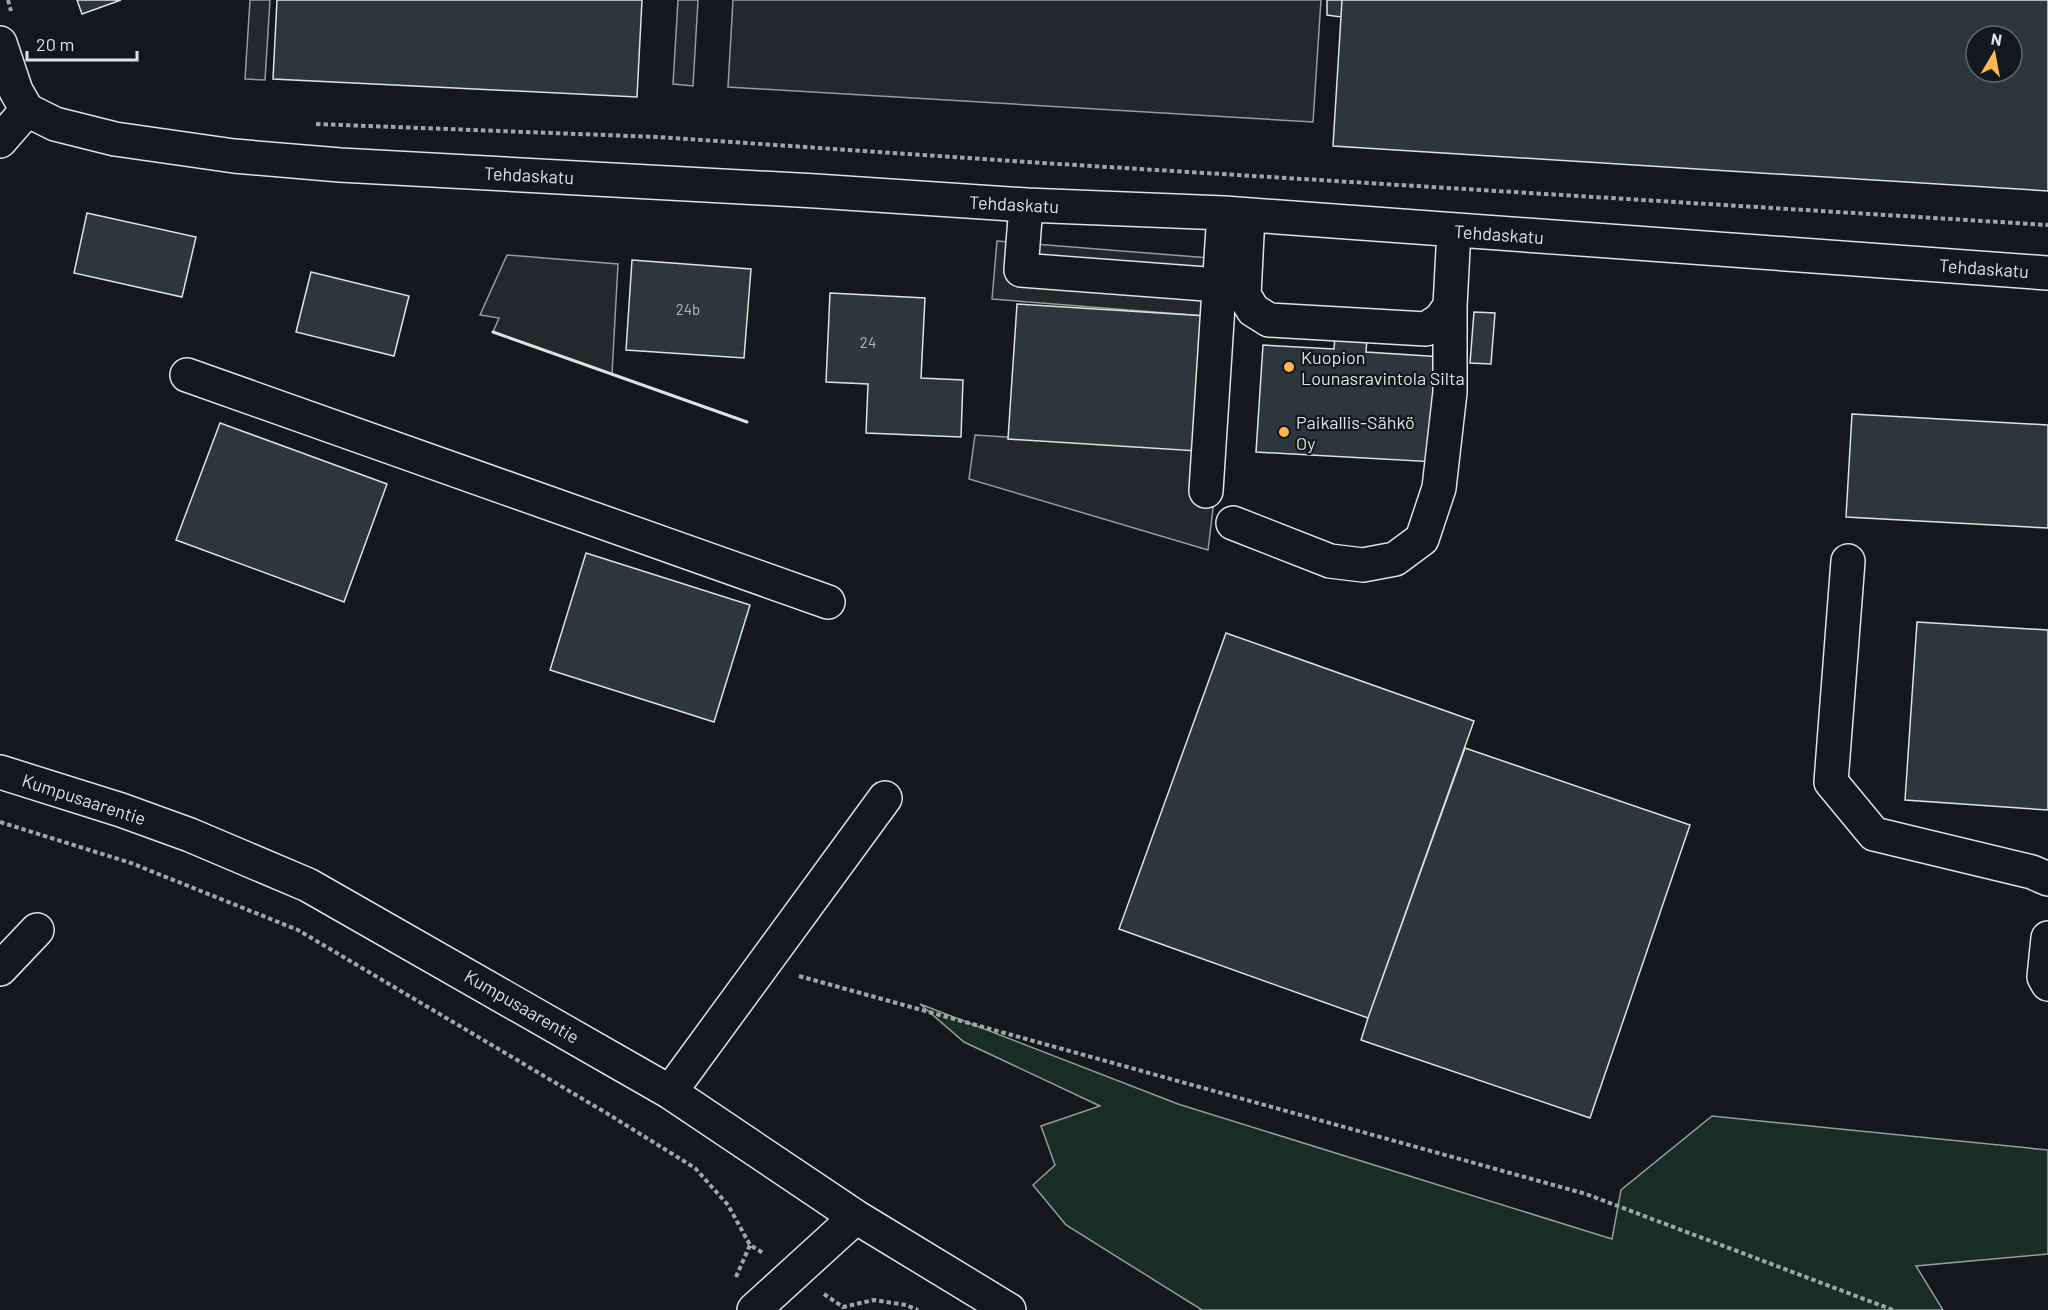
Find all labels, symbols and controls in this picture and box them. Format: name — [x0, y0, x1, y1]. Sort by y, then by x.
scale bar — [27, 24, 136, 62]
north arrow — [1964, 24, 2024, 84]
text: N — [1990, 28, 2004, 49]
text: 20 m — [36, 33, 74, 55]
street label: Tehdaskatu — [483, 162, 575, 188]
street label: Tehdaskatu — [968, 191, 1060, 217]
street label: Tehdaskatu — [1453, 220, 1545, 248]
street label: Tehdaskatu — [1938, 254, 2030, 282]
house number: 24b — [676, 300, 700, 318]
house number: 24 — [860, 333, 876, 351]
place label: Kuopion Lounasravintola Silta — [1301, 346, 1465, 389]
marker: Kuopion Lounasravintola Silta — [1282, 360, 1296, 374]
place label: Paikallis-Sähkö Oy — [1296, 411, 1415, 454]
marker: Paikallis-Sähkö Oy — [1277, 425, 1291, 439]
street label: Kumpusaarentie — [19, 769, 149, 829]
street label: Kumpusaarentie — [461, 964, 583, 1048]

